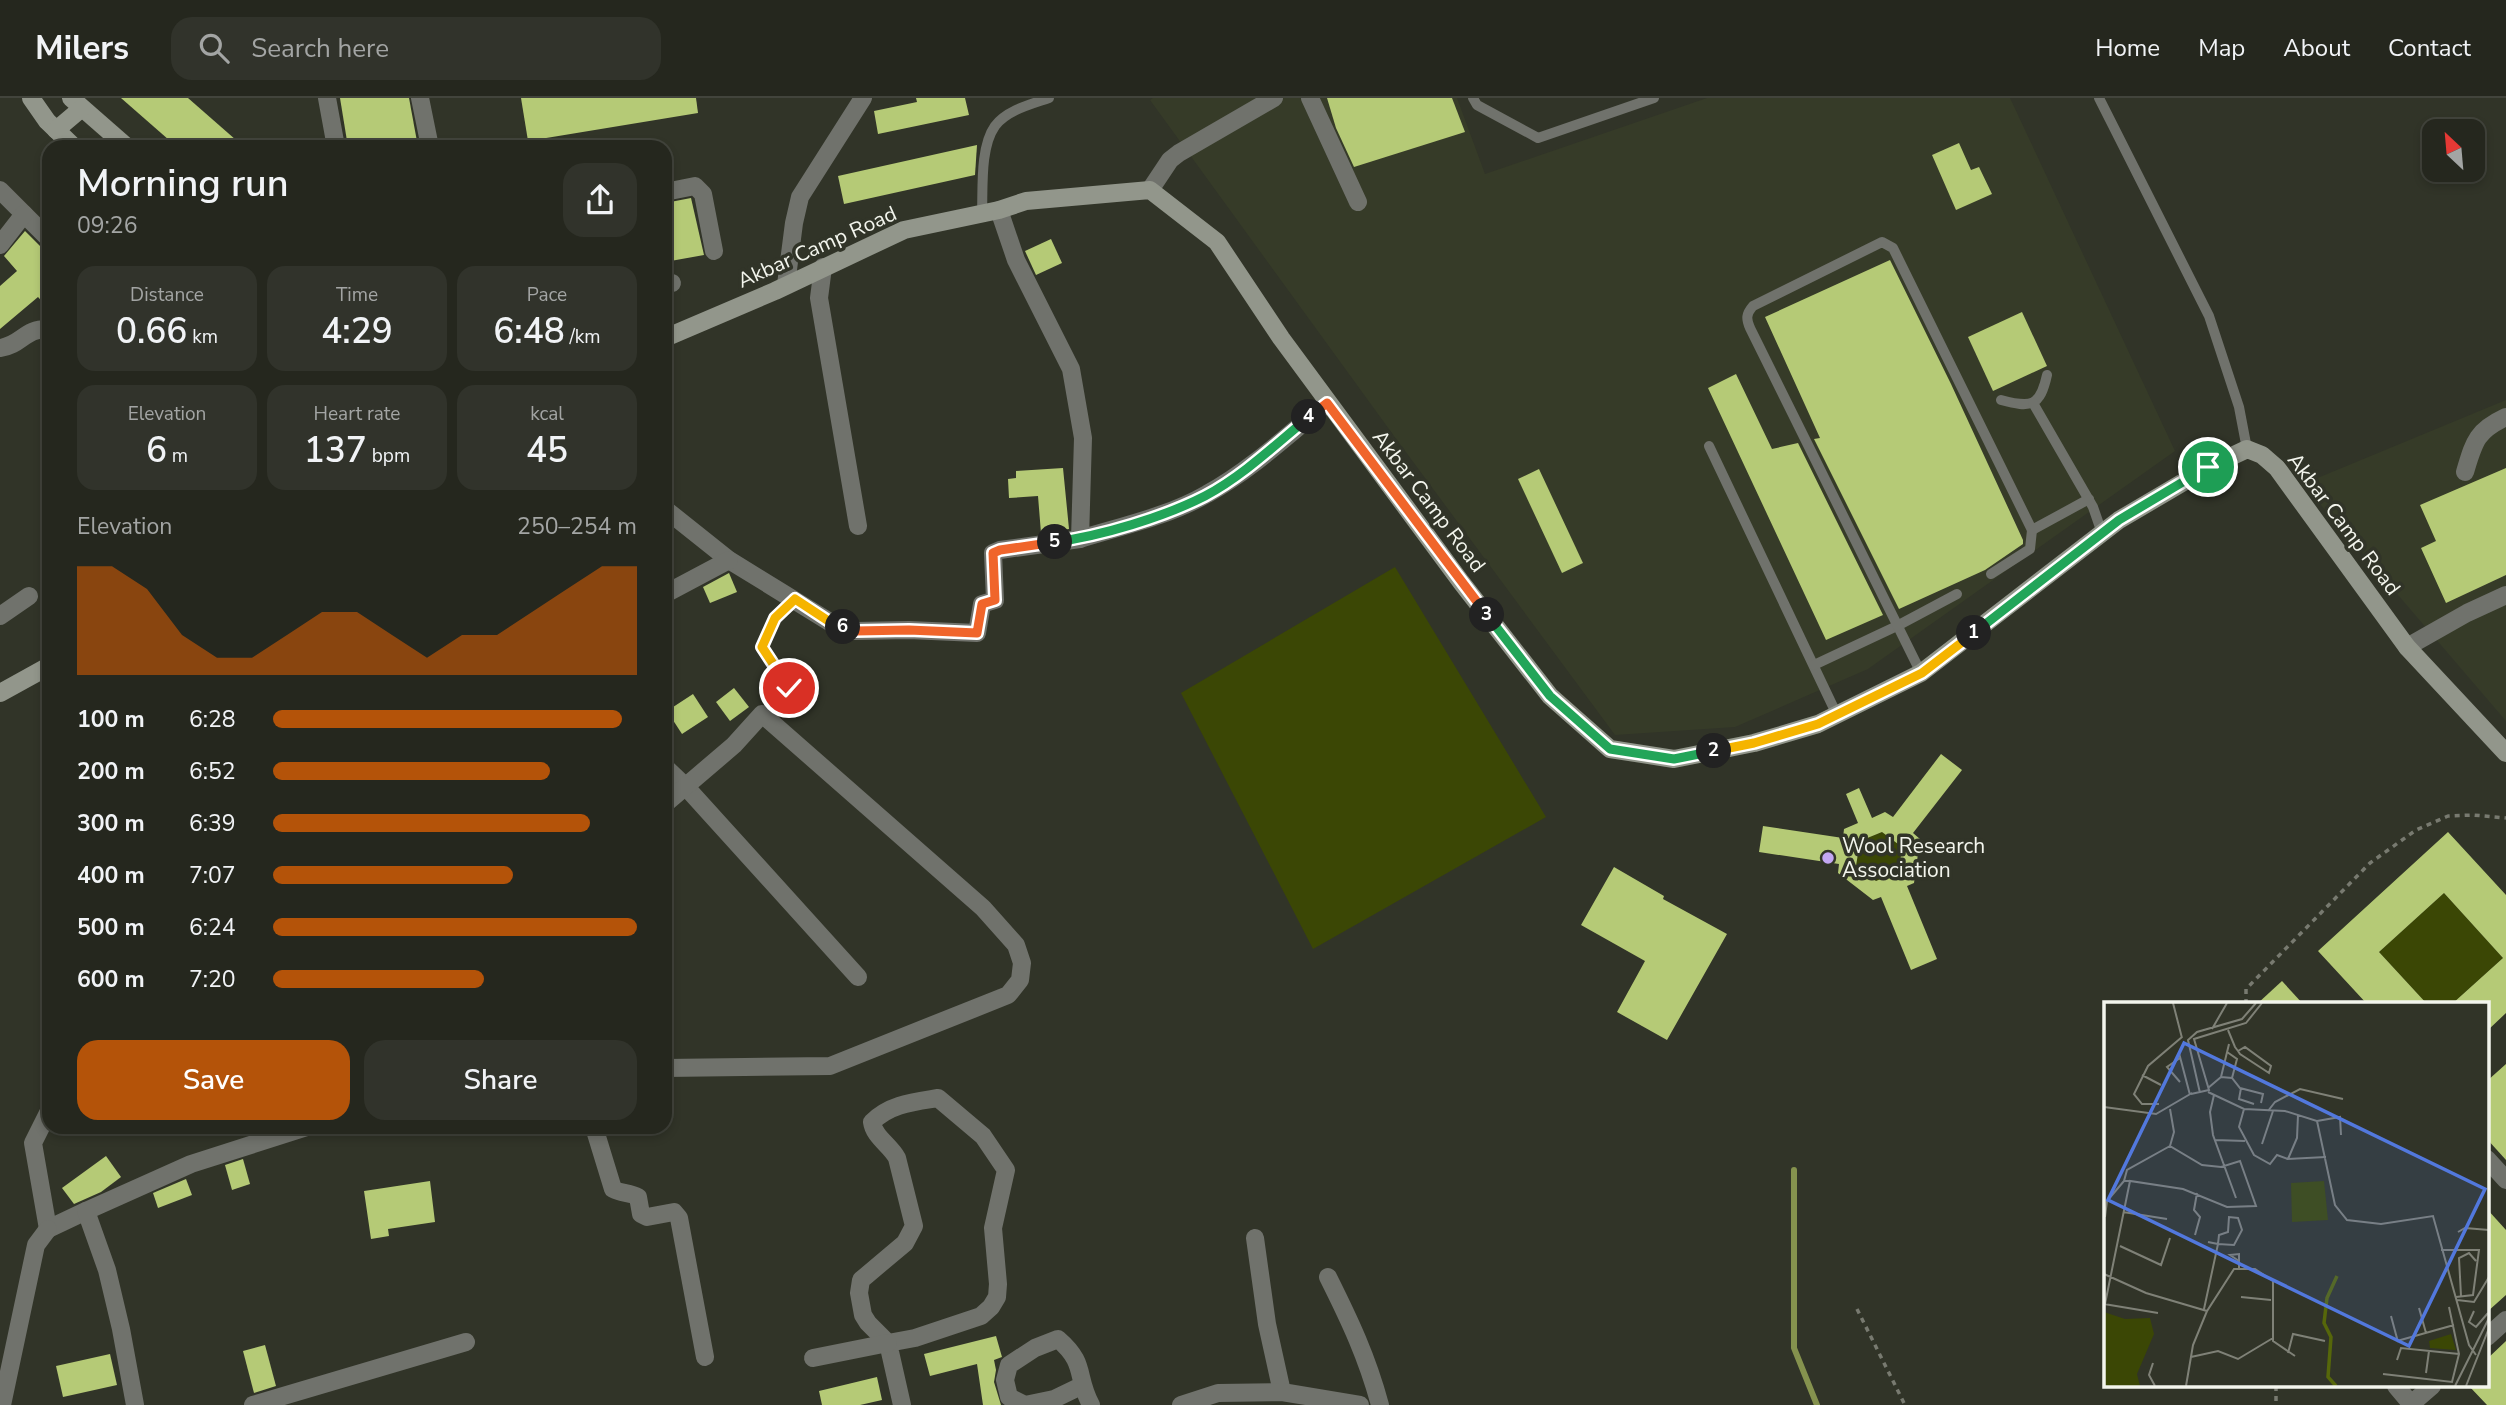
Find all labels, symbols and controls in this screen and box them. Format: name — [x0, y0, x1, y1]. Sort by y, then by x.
search box — [171, 17, 661, 80]
text: Milers — [35, 26, 129, 71]
icon: search — [195, 29, 233, 67]
text: Search here — [251, 31, 389, 66]
text: Home — [2095, 32, 2160, 64]
text: Map — [2198, 32, 2245, 64]
text: About — [2283, 32, 2350, 64]
text: Contact — [2388, 32, 2471, 64]
north arrow — [2422, 119, 2485, 182]
map controls — [2422, 119, 2485, 182]
text: Morning run — [77, 158, 289, 209]
button: share — [563, 163, 637, 237]
street label: Akbar Camp Road — [733, 199, 901, 295]
text: 09:26 — [77, 210, 137, 241]
text: Distance — [130, 282, 204, 308]
text: Time — [336, 282, 378, 308]
text: Pace — [527, 282, 567, 308]
text: 0.66 — [116, 308, 187, 355]
text: 4:29 — [321, 308, 393, 355]
text: 6:48 — [493, 308, 565, 355]
text: km — [187, 324, 218, 350]
text: /km — [565, 324, 601, 350]
pin: 4 — [1292, 400, 1326, 434]
text: Elevation — [128, 401, 206, 427]
text: Heart rate — [314, 401, 400, 427]
text: kcal — [530, 401, 564, 427]
text: 4 — [1303, 403, 1314, 429]
street label: Akbar Camp Road — [1366, 424, 1492, 578]
text: 6 — [146, 427, 167, 474]
text: 137 — [304, 427, 367, 474]
text: 45 — [526, 427, 568, 474]
pin — [2178, 437, 2238, 497]
text: m — [167, 443, 188, 469]
text: bpm — [367, 443, 410, 469]
street label: Akbar Camp Road — [2281, 447, 2407, 601]
icon: arrive — [2189, 448, 2227, 486]
text: Elevation — [77, 511, 172, 542]
text: 250–254 m — [517, 511, 637, 542]
pin: 5 — [1038, 524, 1072, 560]
text: 5 — [1049, 528, 1060, 554]
pin: 3 — [1470, 598, 1504, 632]
text: 3 — [1481, 601, 1492, 627]
pin: 6 — [826, 610, 860, 644]
text: 6 — [837, 613, 848, 639]
pin: 1 — [1956, 616, 1992, 650]
text: 1 — [1968, 619, 1979, 645]
pin — [759, 658, 819, 718]
icon: check — [770, 669, 808, 707]
text: 100 m — [77, 704, 145, 735]
text: 6:28 — [189, 704, 236, 735]
pin: 2 — [1696, 734, 1732, 768]
text: 2 — [1708, 737, 1719, 763]
text: 200 m — [77, 756, 145, 787]
text: 6:52 — [189, 756, 236, 787]
text: 300 m — [77, 808, 145, 839]
text: 6:39 — [189, 808, 236, 839]
place label: Wool Research Association — [1842, 832, 1985, 884]
marker: Wool Research Association — [1820, 850, 1836, 866]
text: 400 m — [77, 860, 145, 891]
text: 7:07 — [189, 860, 236, 891]
text: 500 m — [77, 912, 145, 943]
text: 6:24 — [189, 912, 236, 943]
text: 600 m — [77, 964, 145, 995]
text: 7:20 — [189, 964, 236, 995]
inset map — [2104, 1002, 2488, 1388]
button: Save — [77, 1040, 350, 1120]
button: Share — [364, 1040, 637, 1120]

